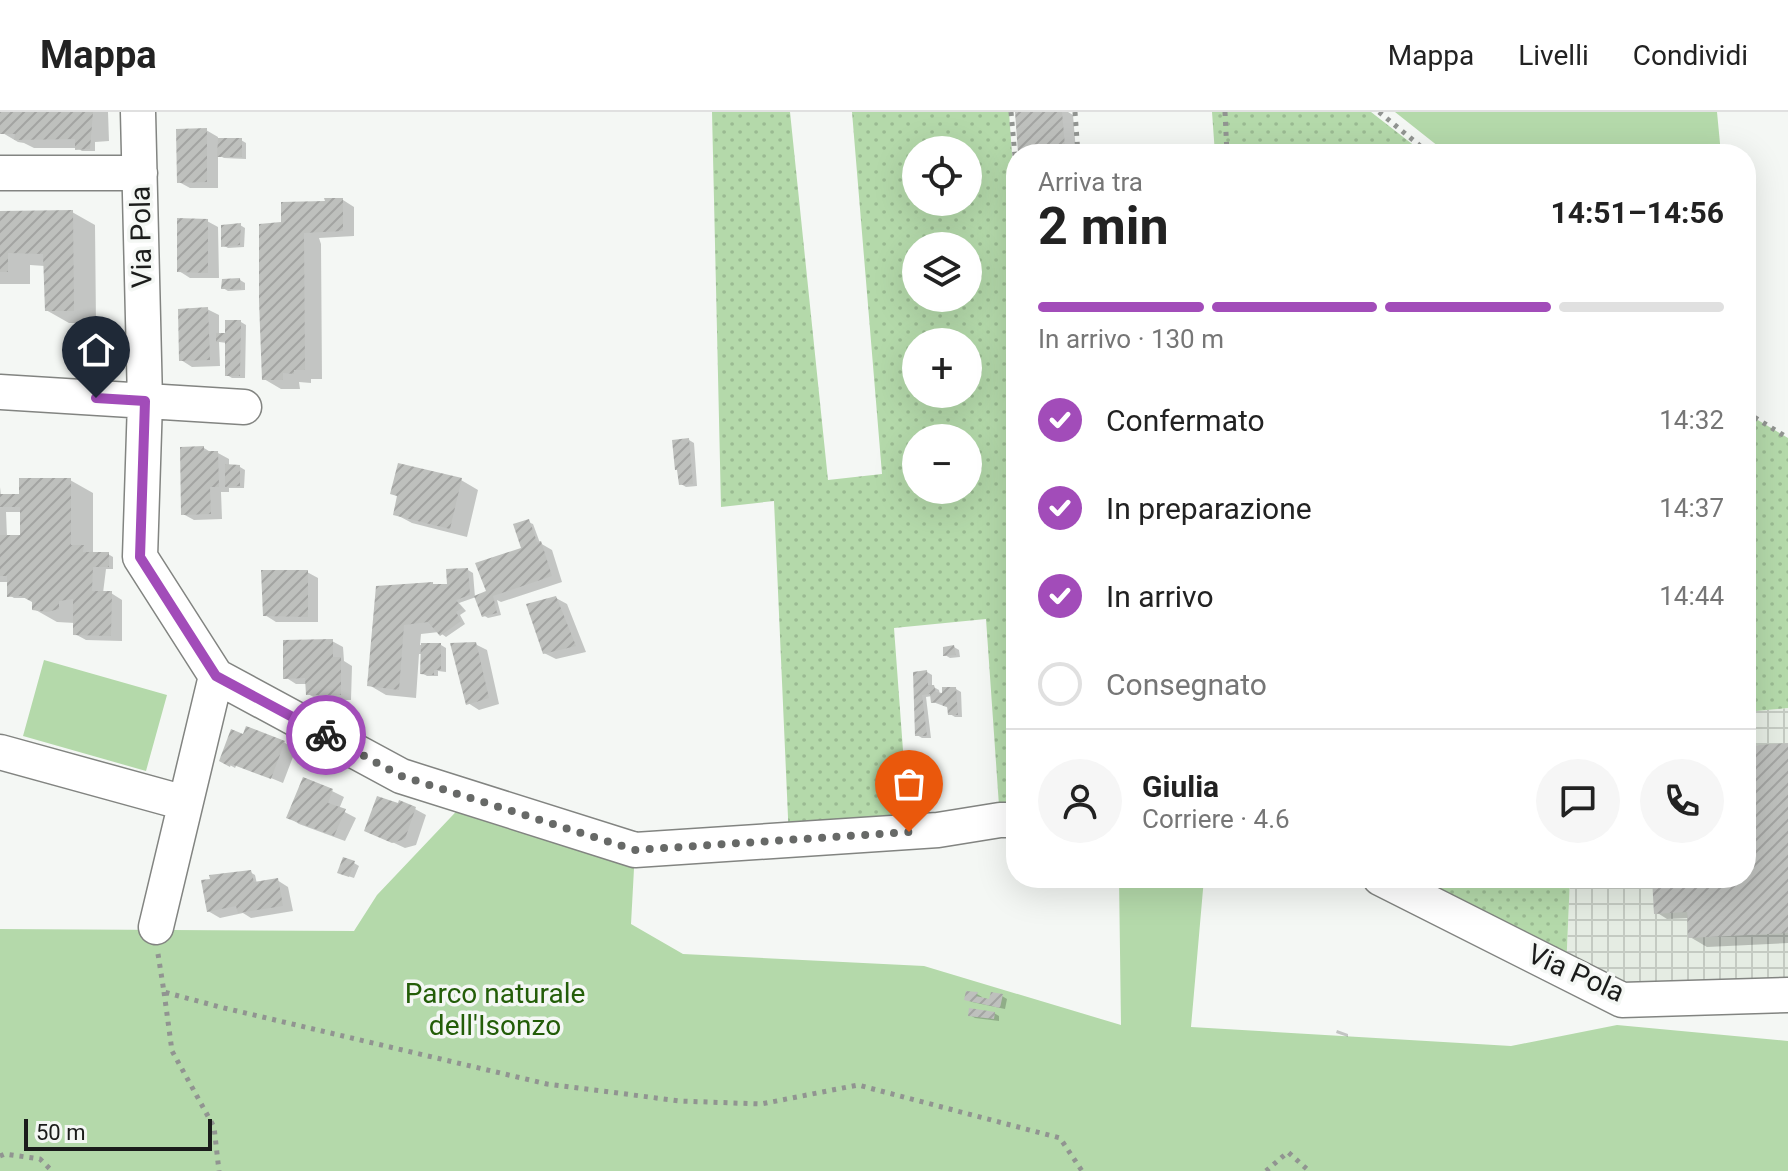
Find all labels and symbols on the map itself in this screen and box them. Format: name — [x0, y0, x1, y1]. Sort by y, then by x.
street label: Via Pola — [124, 186, 158, 288]
pin — [62, 316, 130, 398]
courier — [286, 695, 366, 775]
pin — [875, 750, 943, 832]
street label: Via Pola — [1523, 937, 1629, 1009]
park label: Parco naturale dell'Isonzo — [405, 977, 585, 1042]
scale bar — [24, 1115, 212, 1151]

